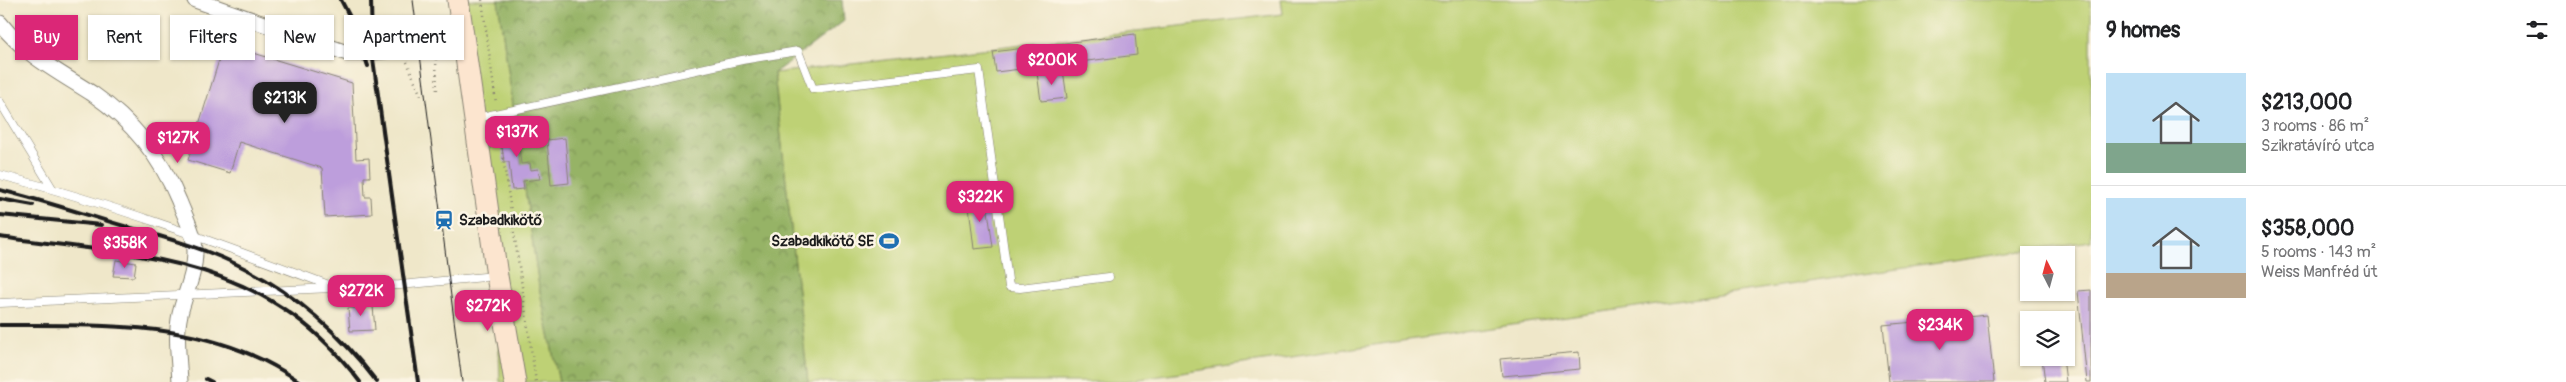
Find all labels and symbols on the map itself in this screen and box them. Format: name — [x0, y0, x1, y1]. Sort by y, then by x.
pin: $200K — [1017, 44, 1087, 86]
pin: $213K — [250, 82, 320, 124]
pin: $137K — [482, 116, 552, 158]
pin: $127K — [143, 121, 213, 164]
pin: $322K — [945, 180, 1015, 223]
station icon: Szabadkikötő — [433, 209, 455, 231]
place label: Szabadkikötő — [459, 211, 542, 230]
pin: $358K — [90, 226, 160, 269]
sports icon: Szabadkikötő SE — [878, 230, 900, 252]
place label: Szabadkikötő SE — [771, 232, 874, 251]
north arrow — [2020, 246, 2075, 301]
pin: $272K — [326, 274, 396, 317]
pin: $272K — [453, 290, 523, 332]
pin: $234K — [1905, 308, 1975, 351]

